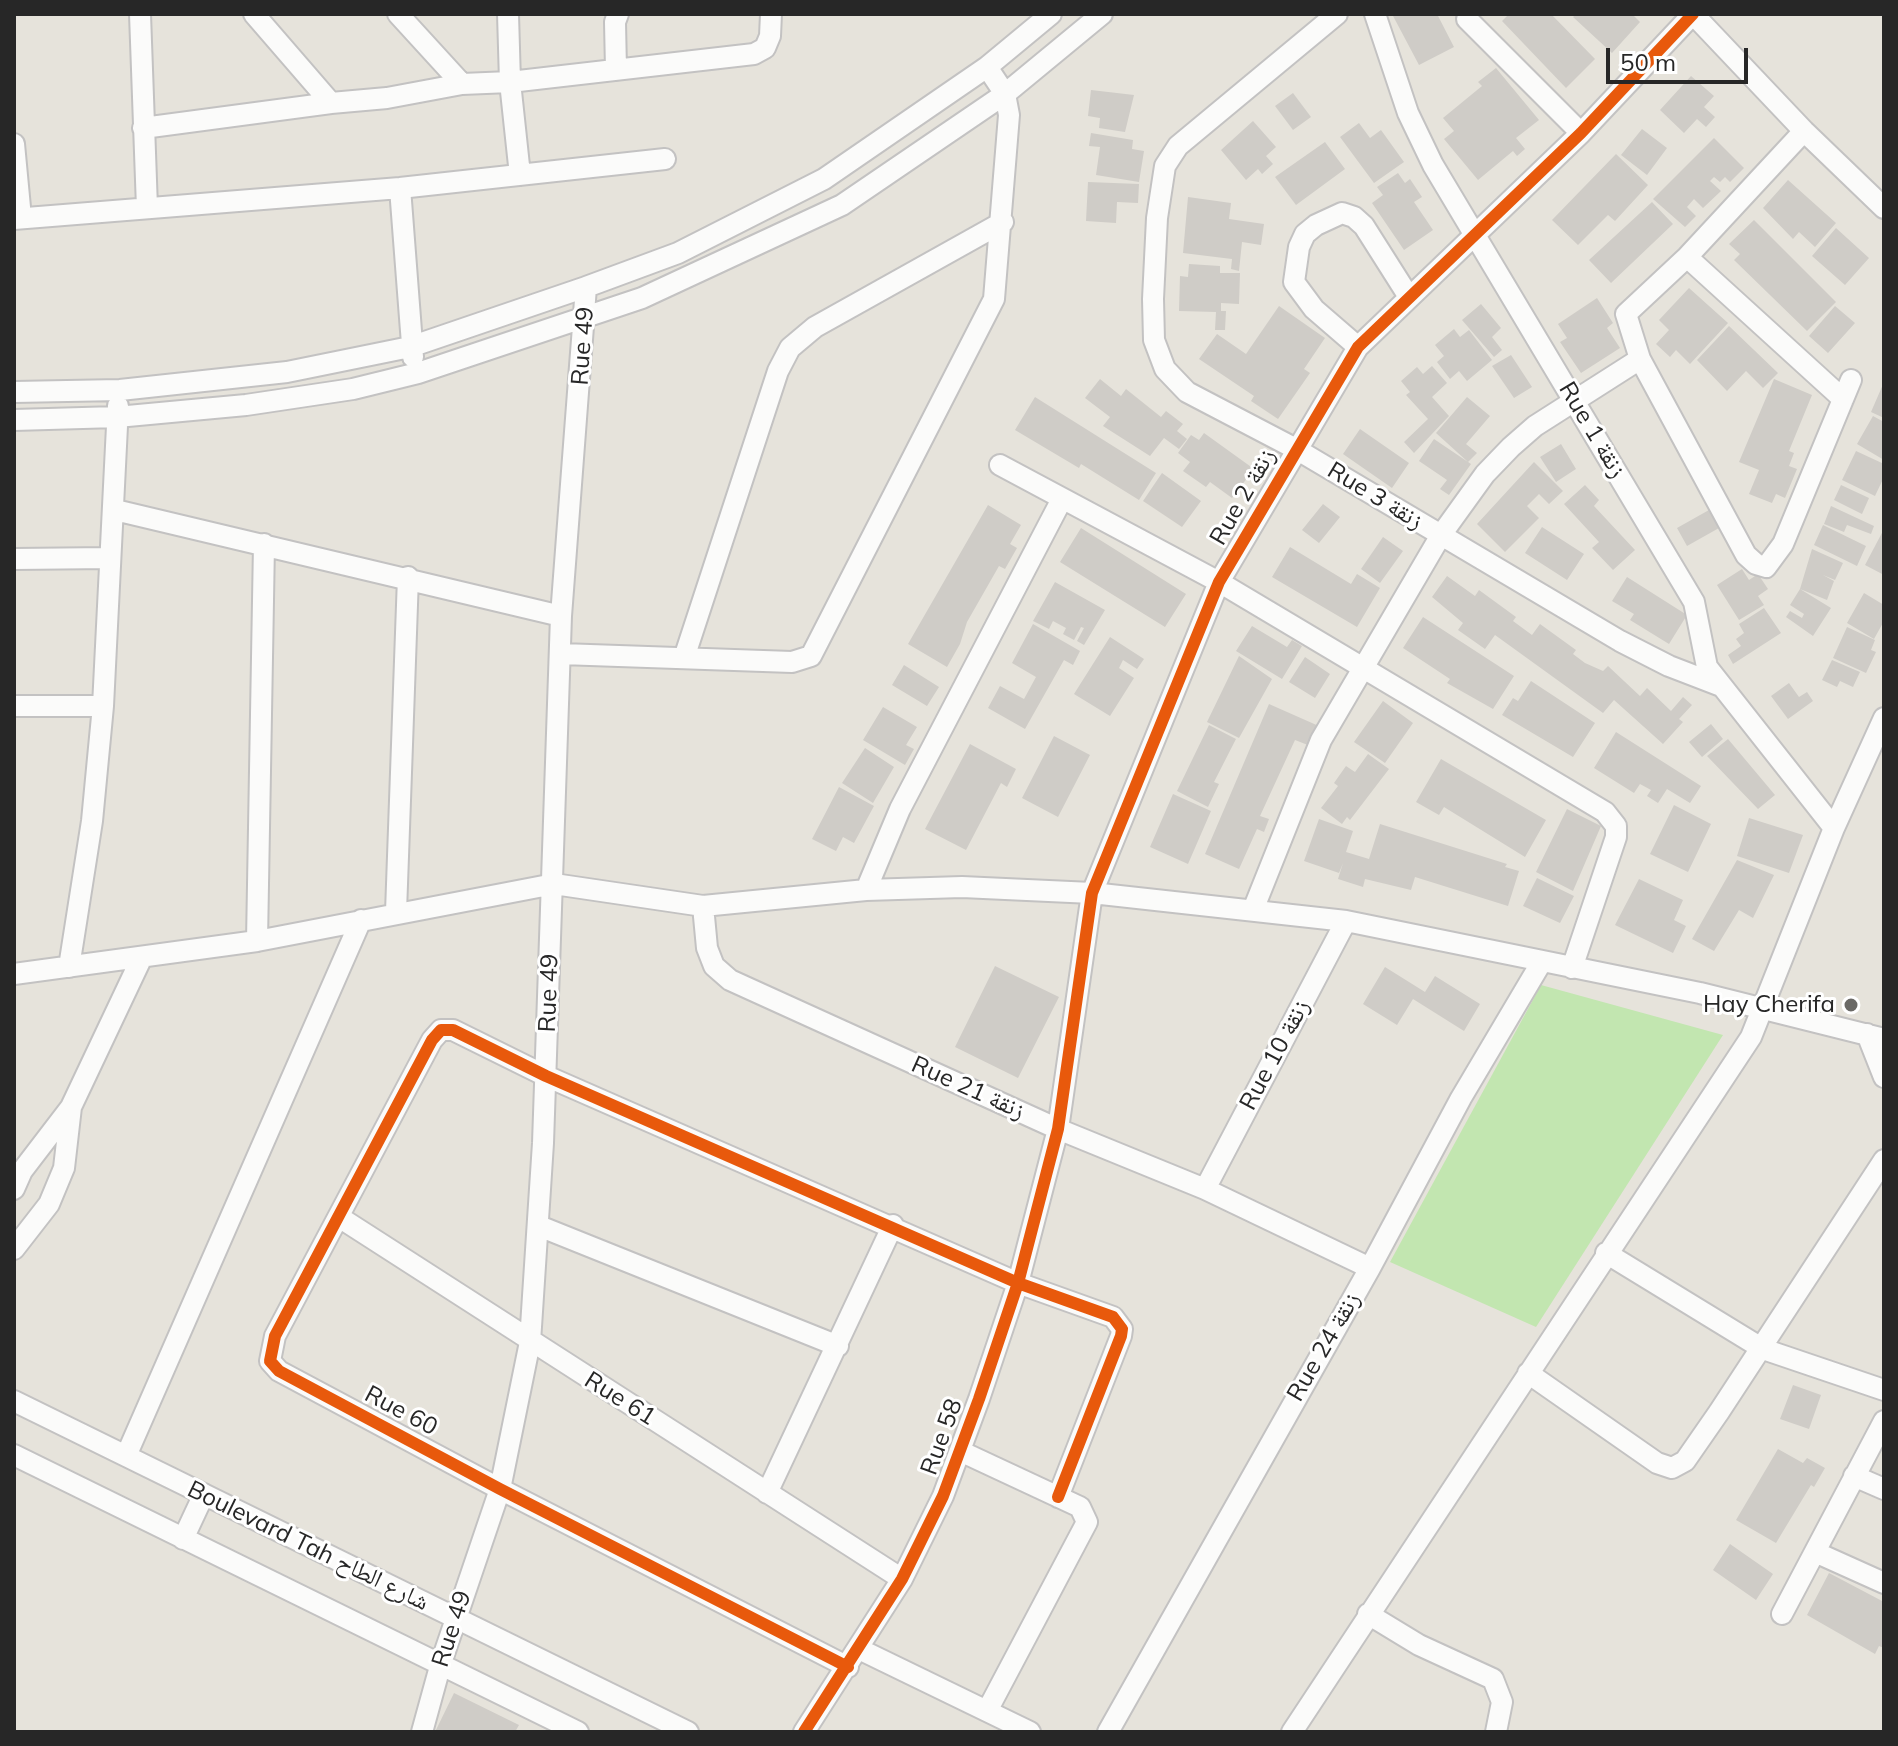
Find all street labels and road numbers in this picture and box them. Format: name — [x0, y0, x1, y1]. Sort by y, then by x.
street label: Rue 49 — [566, 306, 600, 386]
street label: Rue 1 زنقة — [1552, 377, 1632, 483]
street label: Rue 2 زنقة — [1204, 444, 1282, 550]
street label: Rue 3 زنقة — [1322, 456, 1428, 536]
street label: Rue 49 — [533, 953, 565, 1033]
street label: Rue 10 زنقة — [1234, 995, 1316, 1115]
street label: Rue 21 زنقة — [907, 1050, 1029, 1126]
street label: Rue 24 زنقة — [1281, 1287, 1367, 1407]
street label: Rue 61 — [579, 1366, 661, 1432]
street label: Rue 60 — [360, 1380, 442, 1442]
street label: Rue 58 — [915, 1395, 969, 1479]
street label: Boulevard Tah شارع الطاح — [183, 1475, 433, 1617]
street label: Rue 49 — [426, 1587, 478, 1671]

